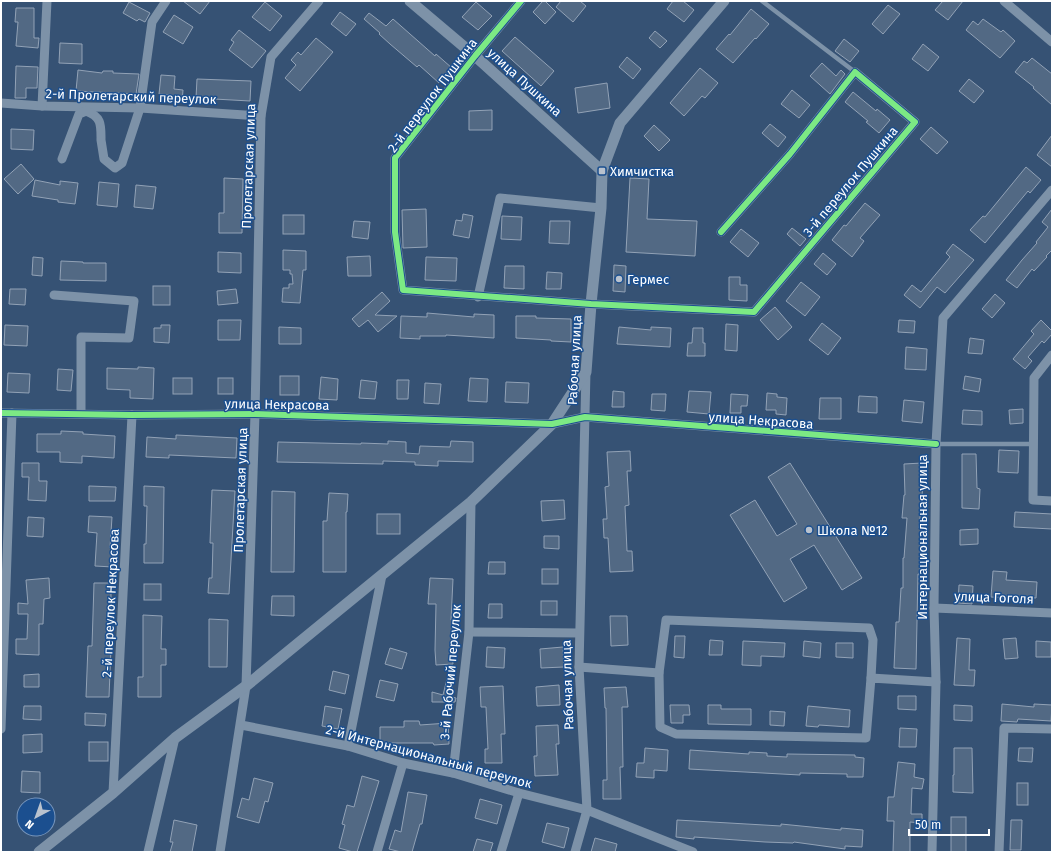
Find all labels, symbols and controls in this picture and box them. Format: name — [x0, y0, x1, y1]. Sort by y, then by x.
street label: 2-й переулок Пушкина — [385, 35, 480, 155]
street label: улица Пушкина — [485, 45, 565, 120]
street label: 2-й Пролетарский переулок — [45, 86, 217, 107]
street label: Пролетарская улица — [239, 103, 258, 229]
street label: 3-й переулок Пушкина — [800, 123, 901, 239]
place label: Химчистка — [610, 164, 674, 179]
marker: Химчистка — [597, 166, 607, 176]
place label: Гермес — [627, 272, 669, 287]
marker: Гермес — [614, 274, 624, 284]
street label: Рабочая улица — [565, 315, 584, 405]
street label: улица Некрасова — [224, 396, 330, 413]
street label: улица Некрасова — [708, 409, 814, 432]
street label: Пролетарская улица — [231, 427, 250, 553]
street label: Интернациональная улица — [915, 454, 930, 620]
place label: Школа №12 — [817, 523, 888, 538]
marker: Школа №12 — [804, 525, 814, 535]
street label: 2-й переулок Некрасова — [99, 528, 122, 678]
street label: улица Гоголя — [954, 589, 1034, 606]
street label: 3-й Рабочий переулок — [437, 603, 464, 740]
street label: Рабочая улица — [558, 640, 577, 730]
street label: 2-й Интернациональный переулок — [324, 722, 534, 791]
north arrow — [16, 797, 56, 837]
scale bar — [909, 811, 989, 837]
text: N — [23, 817, 37, 831]
text: 50 m — [915, 818, 941, 832]

